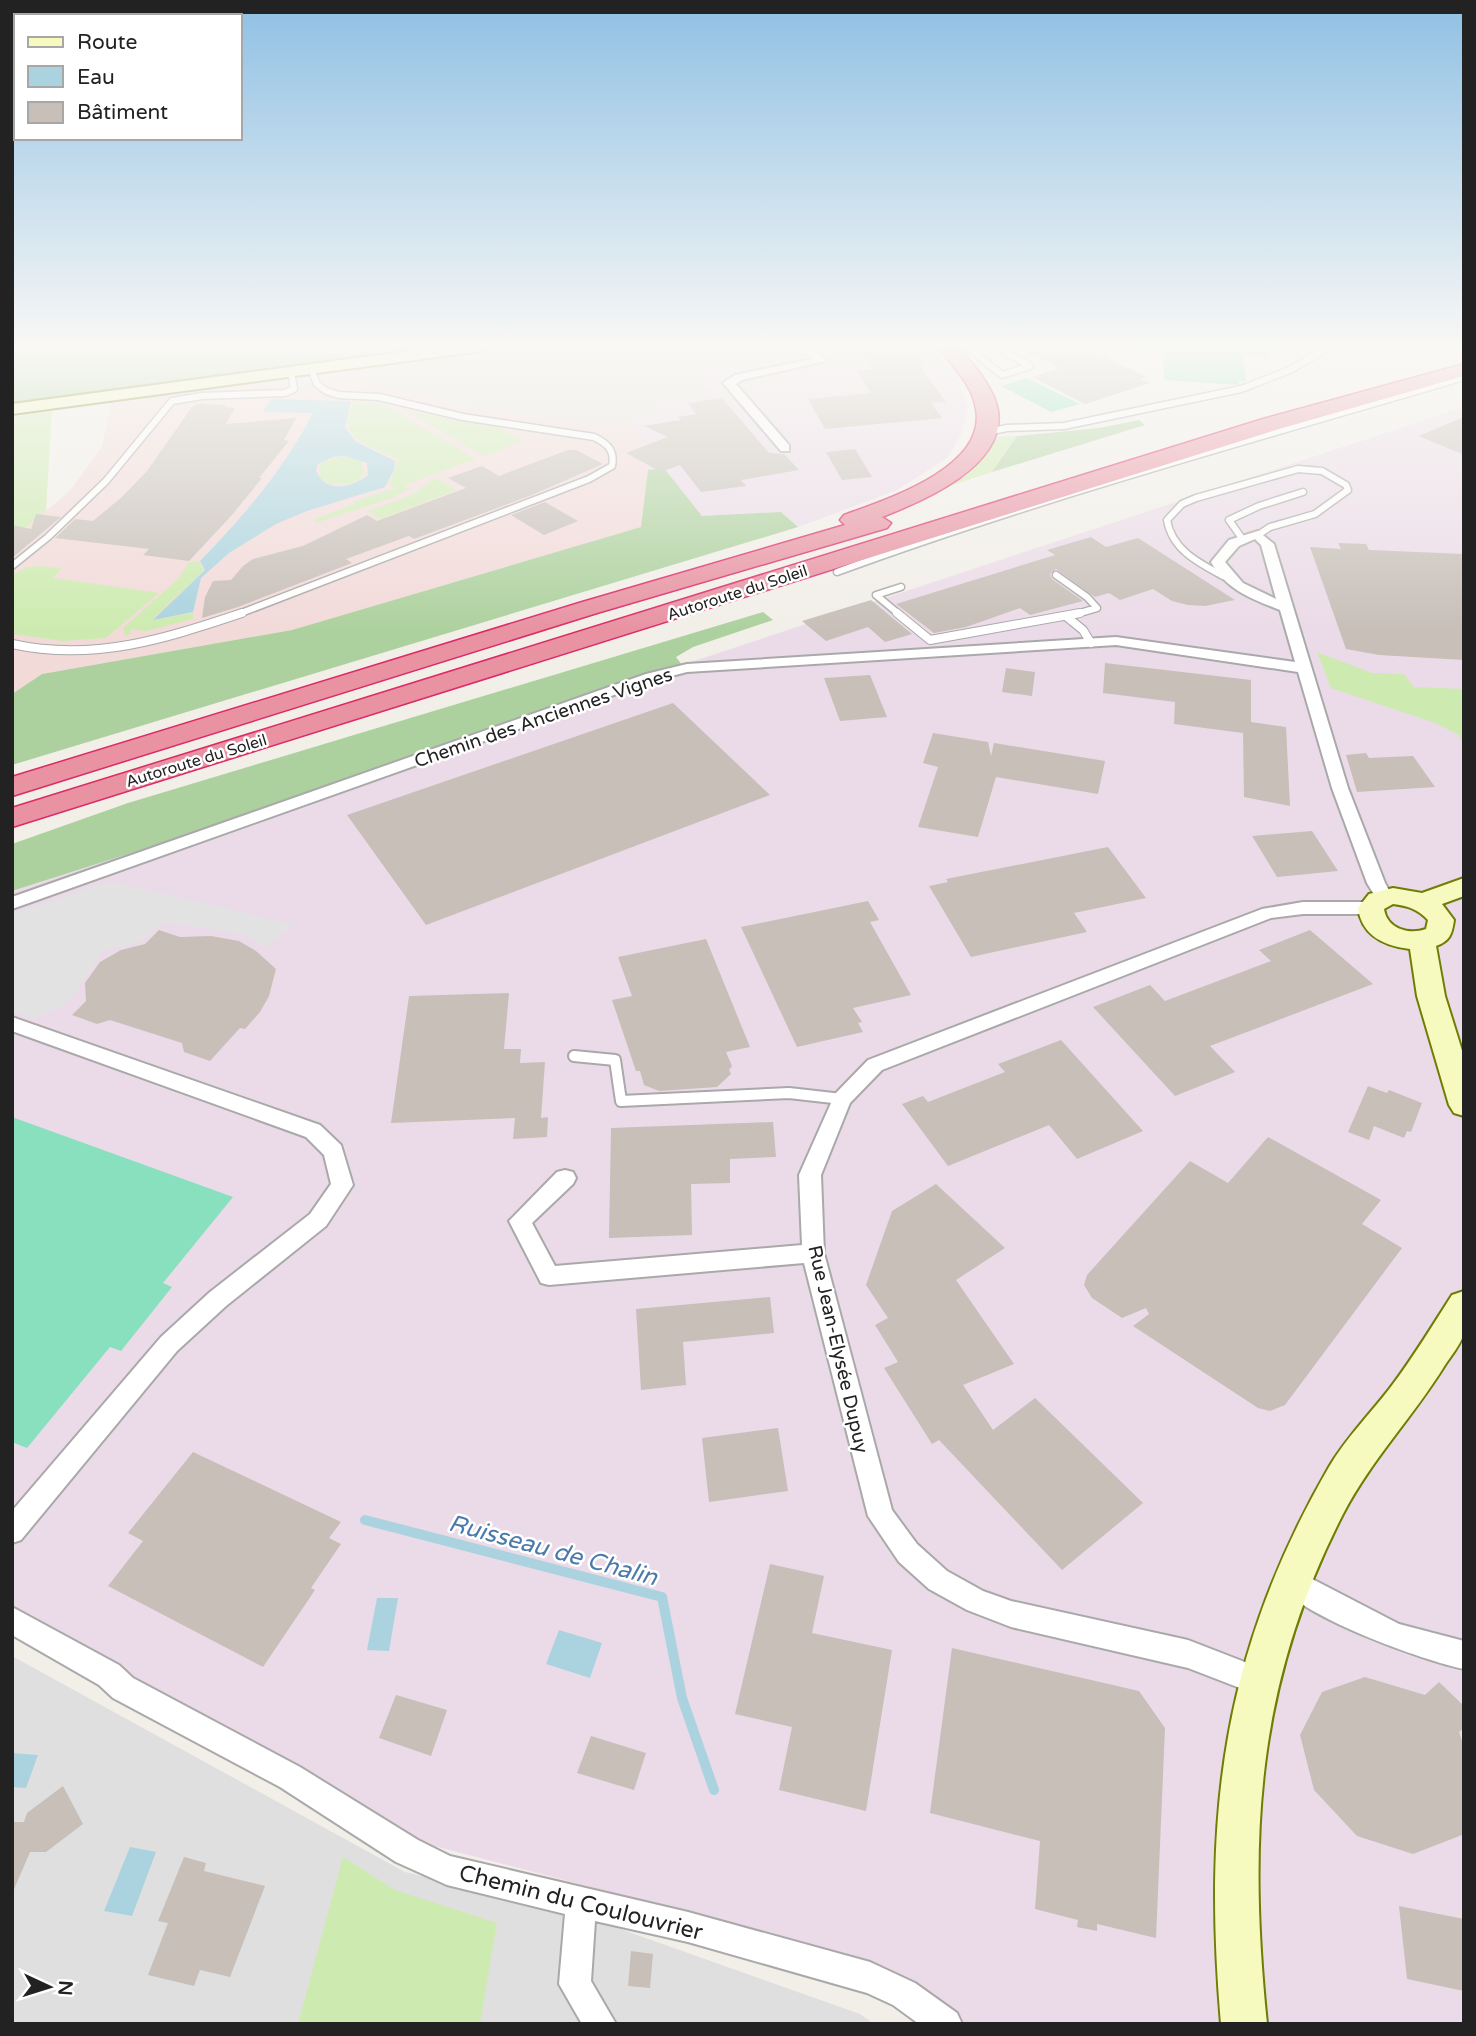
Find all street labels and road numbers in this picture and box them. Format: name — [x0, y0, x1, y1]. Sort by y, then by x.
street label: Autoroute du Soleil — [665, 561, 810, 625]
street label: Chemin des Anciennes Vignes — [411, 663, 675, 773]
street label: Autoroute du Soleil — [123, 730, 269, 792]
street label: Rue Jean-Elysée Dupuy — [803, 1243, 873, 1455]
street label: Chemin du Coulouvrier — [456, 1859, 706, 1947]

